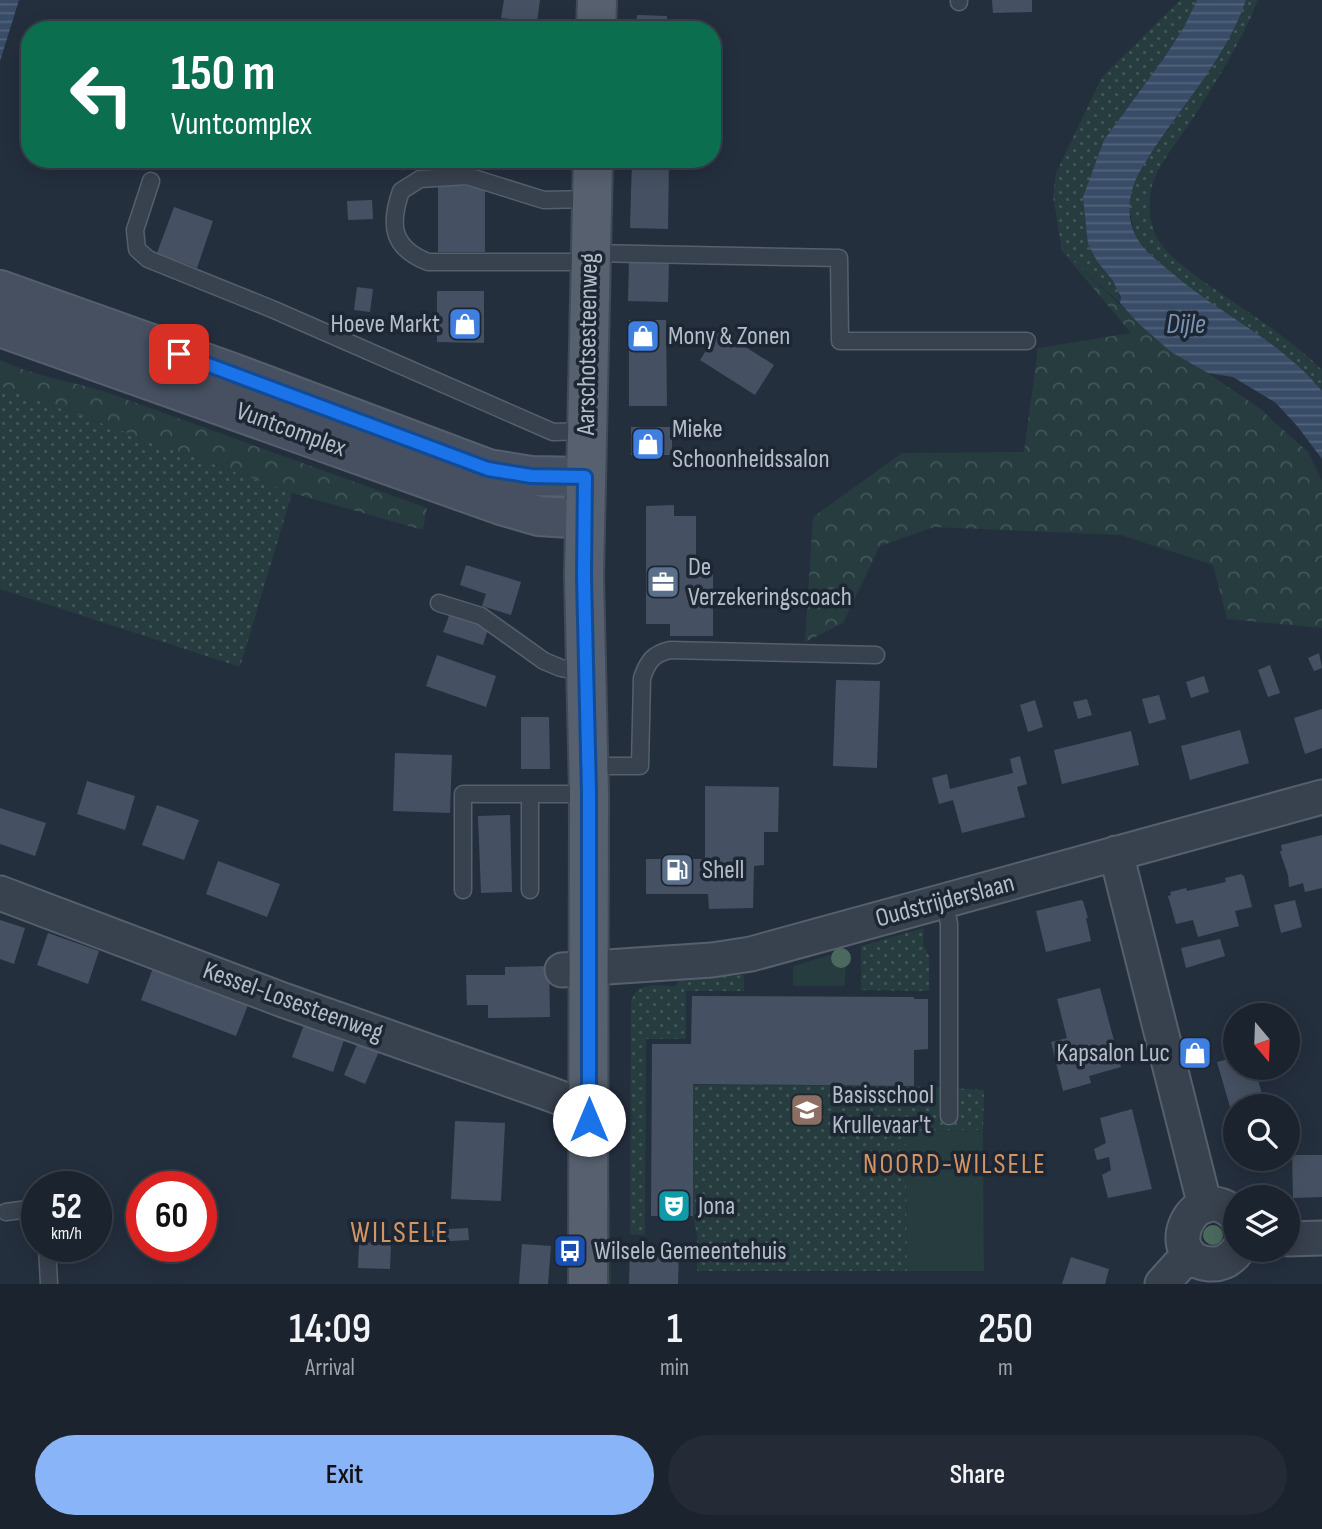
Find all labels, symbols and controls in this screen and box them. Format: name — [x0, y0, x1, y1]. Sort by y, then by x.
text: 150 m — [171, 45, 275, 104]
icon: left — [56, 49, 147, 140]
text: Vuntcomplex — [171, 105, 312, 144]
street label: Aarschotsesteenweg — [571, 253, 605, 436]
shop icon: Hoeve Markt — [446, 305, 484, 343]
water label: Dijle — [1166, 308, 1206, 341]
place label: Hoeve Markt — [330, 309, 440, 340]
shop icon: Mony & Zonen — [624, 317, 662, 355]
place label: Mony & Zonen — [668, 321, 790, 352]
pin — [149, 324, 209, 384]
icon: arrive — [160, 335, 198, 373]
street label: Vuntcomplex — [232, 396, 350, 464]
place label: Mieke Schoonheidssalon — [672, 414, 830, 475]
shop icon: Mieke Schoonheidssalon — [629, 425, 667, 463]
place label: De Verzekeringscoach — [688, 552, 852, 613]
office icon: De Verzekeringscoach — [644, 563, 682, 601]
fuel station icon: Shell — [658, 851, 696, 889]
place label: Shell — [702, 855, 744, 886]
street label: Oudstrijderslaan — [872, 868, 1018, 934]
street label: Kessel-Losesteenweg — [199, 955, 387, 1049]
north arrow — [1223, 1003, 1300, 1080]
map controls — [1223, 1003, 1300, 1262]
shop icon: Kapsalon Luc — [1176, 1034, 1214, 1072]
place label: Kapsalon Luc — [1057, 1038, 1170, 1069]
place label: Basisschool Krullevaar't — [832, 1080, 934, 1141]
position arrow — [552, 1083, 626, 1157]
school or university icon: Basisschool Krullevaar't — [788, 1091, 826, 1129]
button: search — [1223, 1094, 1300, 1171]
district label: NOORD-WILSELE — [863, 1148, 1047, 1181]
speed limit sign: 60 — [126, 1171, 217, 1262]
button: layers — [1223, 1185, 1300, 1262]
text: 52 — [51, 1186, 82, 1229]
theatre icon: Jona — [655, 1187, 693, 1225]
place label: Jona — [697, 1191, 735, 1222]
district label: WILSELE — [350, 1215, 450, 1251]
text: km/h — [51, 1223, 82, 1244]
bus stop icon: Wilsele Gemeentehuis — [551, 1232, 589, 1270]
place label: Wilsele Gemeentehuis — [594, 1236, 787, 1267]
text: 14:09 — [289, 1304, 371, 1355]
text: 1 — [667, 1304, 682, 1355]
text: 250 — [978, 1304, 1033, 1355]
text: Arrival — [305, 1354, 355, 1382]
text: min — [660, 1354, 689, 1382]
text: m — [998, 1354, 1013, 1382]
button: Exit — [35, 1435, 654, 1515]
button: Share — [668, 1435, 1287, 1515]

